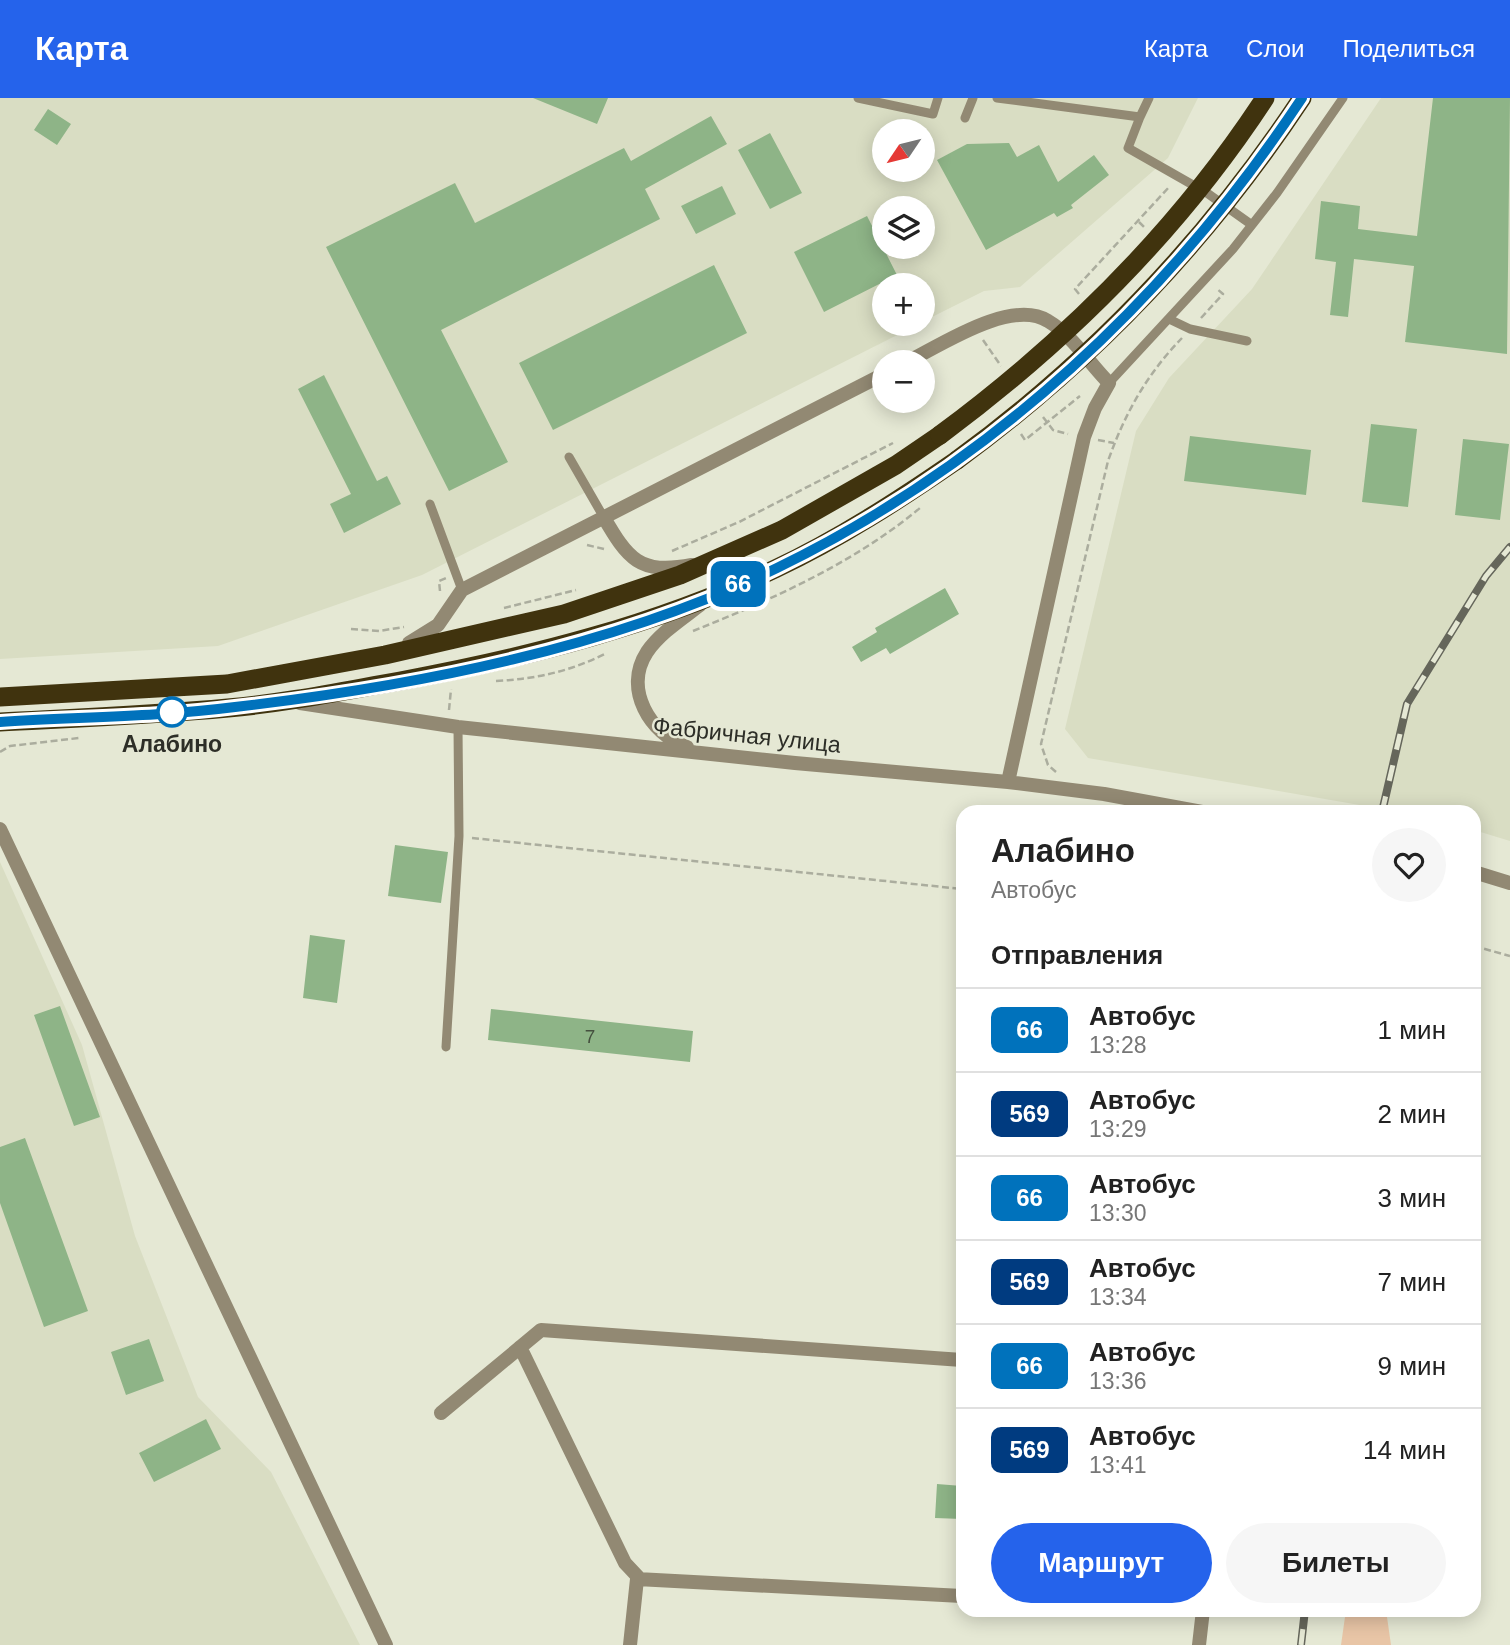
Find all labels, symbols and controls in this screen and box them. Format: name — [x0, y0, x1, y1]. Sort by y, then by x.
text: Карта — [35, 30, 128, 67]
text: Карта — [1144, 35, 1208, 62]
text: Слои — [1246, 35, 1304, 62]
text: Поделиться — [1342, 35, 1475, 62]
north arrow — [872, 119, 934, 182]
map controls — [872, 119, 935, 413]
button: layers — [872, 196, 935, 259]
button: + — [872, 273, 935, 336]
button: − — [872, 350, 935, 413]
line badge: 66 — [706, 561, 770, 607]
text: 66 — [725, 570, 751, 597]
marker: Алабино — [157, 697, 187, 727]
street label: Фабричная улица — [652, 712, 842, 758]
place label: Алабино — [122, 731, 222, 757]
button: heart — [1372, 828, 1446, 902]
text: Алабино — [991, 832, 1135, 869]
text: Автобус — [991, 877, 1077, 903]
text: Отправления — [991, 940, 1163, 970]
text: Автобус — [1089, 1001, 1196, 1031]
text: 1 мин — [1378, 1015, 1446, 1045]
text: 66 — [1016, 1016, 1043, 1043]
house number: 7 — [585, 1026, 595, 1047]
text: 13:28 — [1089, 1032, 1147, 1058]
text: Автобус — [1089, 1085, 1196, 1115]
text: 2 мин — [1378, 1099, 1446, 1129]
text: 569 — [1009, 1100, 1050, 1127]
text: 13:29 — [1089, 1116, 1147, 1142]
text: Автобус — [1089, 1169, 1196, 1199]
text: 3 мин — [1378, 1183, 1446, 1213]
text: 66 — [1016, 1184, 1043, 1211]
text: 13:30 — [1089, 1200, 1147, 1226]
text: Автобус — [1089, 1253, 1196, 1283]
text: 7 мин — [1378, 1267, 1446, 1297]
text: 569 — [1009, 1268, 1050, 1295]
text: 13:34 — [1089, 1284, 1147, 1310]
text: Автобус — [1089, 1337, 1196, 1367]
text: 9 мин — [1378, 1351, 1446, 1381]
text: 66 — [1016, 1352, 1043, 1379]
text: 13:36 — [1089, 1368, 1147, 1394]
text: Автобус — [1089, 1421, 1196, 1451]
text: 14 мин — [1363, 1435, 1446, 1465]
text: 569 — [1009, 1436, 1050, 1463]
text: 13:41 — [1089, 1452, 1147, 1478]
button: Маршрут — [991, 1523, 1212, 1603]
button: Билеты — [1226, 1523, 1446, 1603]

